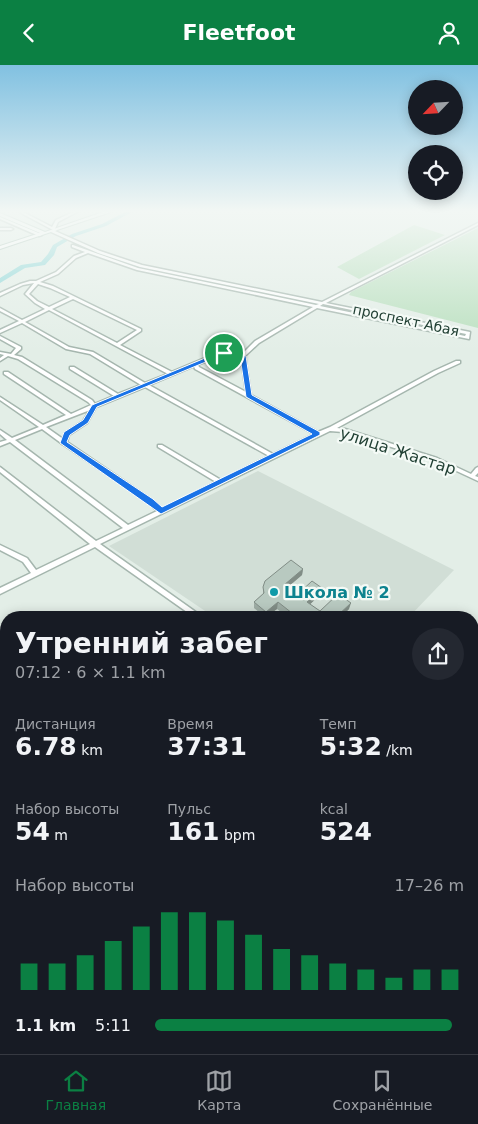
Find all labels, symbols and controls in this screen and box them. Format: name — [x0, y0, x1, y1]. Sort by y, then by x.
icon: back — [15, 19, 43, 47]
icon: person — [435, 19, 463, 47]
text: Fleetfoot — [182, 20, 296, 45]
north arrow — [408, 80, 462, 135]
map controls — [408, 80, 463, 200]
button: locate — [408, 145, 463, 200]
street label: проспект Абая — [351, 301, 461, 339]
pin — [203, 332, 245, 374]
icon: arrive — [210, 339, 238, 367]
street label: улица Жастар — [338, 423, 458, 479]
place label: Школа № 2 — [284, 583, 390, 602]
marker: Школа № 2 — [268, 586, 280, 598]
text: Утренний забег — [15, 627, 268, 660]
button: share — [412, 628, 464, 680]
text: 07:12 · 6 × 1.1 km — [15, 663, 166, 682]
text: Дистанция — [15, 716, 96, 732]
text: Время — [167, 716, 213, 732]
text: Темп — [320, 716, 357, 732]
text: 6.78 — [15, 732, 77, 761]
text: 37:31 — [167, 732, 247, 761]
text: 5:32 — [320, 732, 382, 761]
text: km — [77, 742, 103, 758]
text: /km — [382, 742, 413, 758]
text: Набор высоты — [15, 801, 119, 817]
text: Пульс — [167, 801, 211, 817]
text: kcal — [320, 801, 348, 817]
text: 54 — [15, 817, 50, 846]
text: 161 — [167, 817, 220, 846]
text: 524 — [320, 817, 372, 846]
text: m — [50, 827, 68, 843]
text: bpm — [220, 827, 255, 843]
text: Набор высоты — [15, 876, 134, 895]
text: 17–26 m — [395, 876, 464, 895]
text: 1.1 km — [15, 1016, 76, 1035]
text: 5:11 — [95, 1016, 131, 1035]
tab: Главная — [46, 1067, 106, 1113]
tab: Карта — [197, 1067, 241, 1113]
tab: Сохранённые — [333, 1067, 432, 1113]

